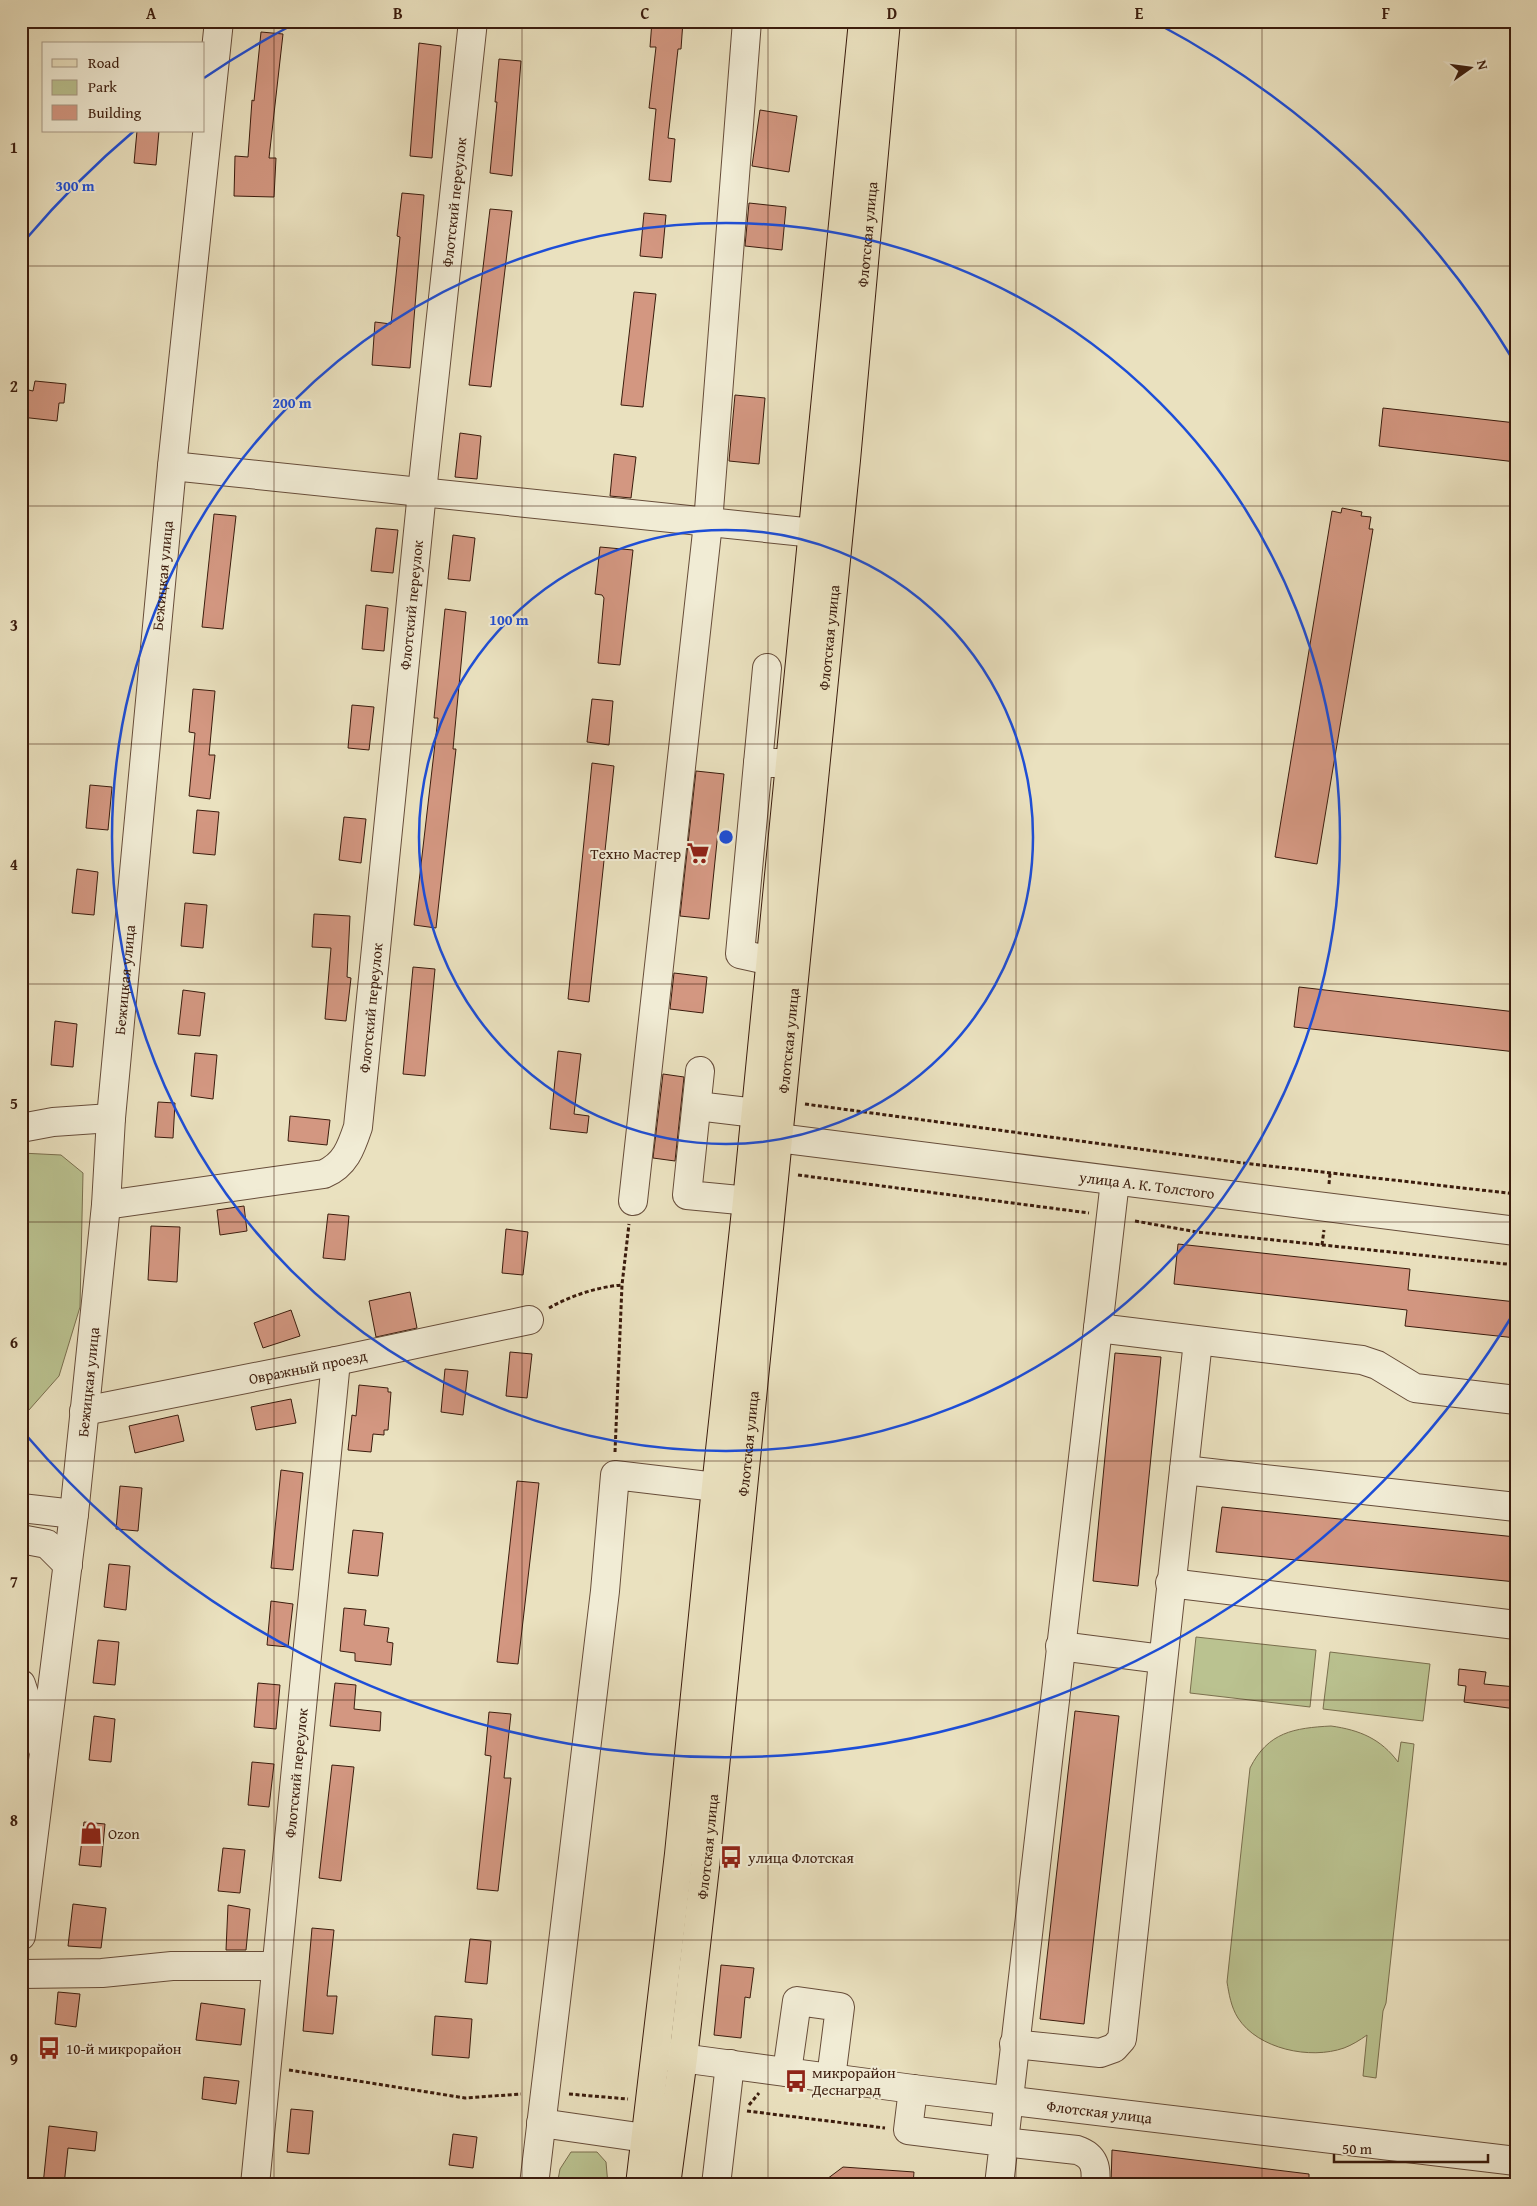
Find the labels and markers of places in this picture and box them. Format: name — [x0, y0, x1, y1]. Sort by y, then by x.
centre of rings — [717, 828, 735, 846]
supermarket icon: Техно Мастер — [685, 840, 711, 866]
place label: Техно Мастер — [590, 843, 681, 864]
shop icon: Ozon — [78, 1820, 104, 1846]
place label: Ozon — [108, 1823, 140, 1844]
bus stop icon: улица Флотская — [718, 1844, 744, 1870]
place label: улица Флотская — [747, 1847, 854, 1868]
bus stop icon: 10-й микрорайон — [36, 2035, 62, 2061]
place label: 10-й микрорайон — [66, 2038, 182, 2059]
place label: микрорайон Деснаград — [811, 2062, 896, 2100]
bus stop icon: микрорайон Деснаград — [783, 2068, 809, 2094]

